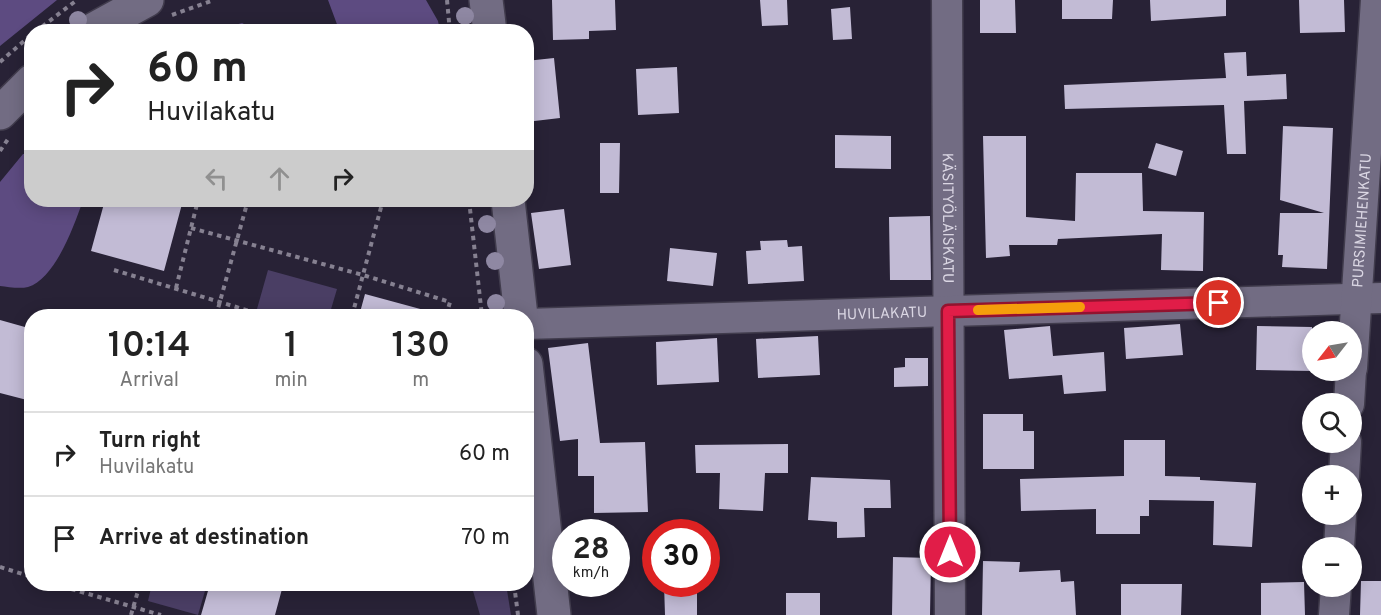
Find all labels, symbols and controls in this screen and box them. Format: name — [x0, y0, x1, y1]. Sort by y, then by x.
text: 60 m — [147, 44, 248, 97]
icon: right — [48, 48, 126, 126]
text: Huvilakatu — [147, 96, 276, 130]
street label: PURSIMIEHENKATU — [1349, 152, 1377, 288]
street label: KÄSITYÖLÄISKATU — [937, 153, 957, 283]
icon: left — [200, 162, 233, 195]
icon: ahead — [263, 162, 296, 195]
icon: right — [326, 162, 359, 195]
pin — [1193, 277, 1244, 328]
icon: arrive — [1202, 286, 1235, 319]
street label: HUVILAKATU — [836, 304, 928, 326]
north arrow — [1302, 321, 1362, 381]
map controls — [1302, 321, 1362, 597]
text: 10:14 — [108, 324, 191, 370]
text: 1 — [284, 324, 298, 370]
text: 130 — [391, 324, 450, 370]
text: Arrival — [119, 368, 179, 394]
text: min — [274, 368, 308, 394]
text: m — [412, 368, 429, 394]
button: search — [1302, 393, 1362, 453]
text: Turn right — [99, 428, 201, 455]
icon: right — [48, 438, 81, 471]
text: 60 m — [459, 441, 510, 468]
text: Huvilakatu — [99, 455, 194, 481]
button: + — [1302, 465, 1362, 525]
speed limit sign: 30 — [642, 519, 720, 597]
position arrow — [918, 520, 982, 584]
icon: arrive — [48, 522, 81, 555]
text: Arrive at destination — [99, 525, 309, 552]
text: 70 m — [461, 525, 510, 552]
text: 28 — [572, 532, 610, 569]
button: − — [1302, 537, 1362, 597]
text: km/h — [573, 564, 609, 583]

